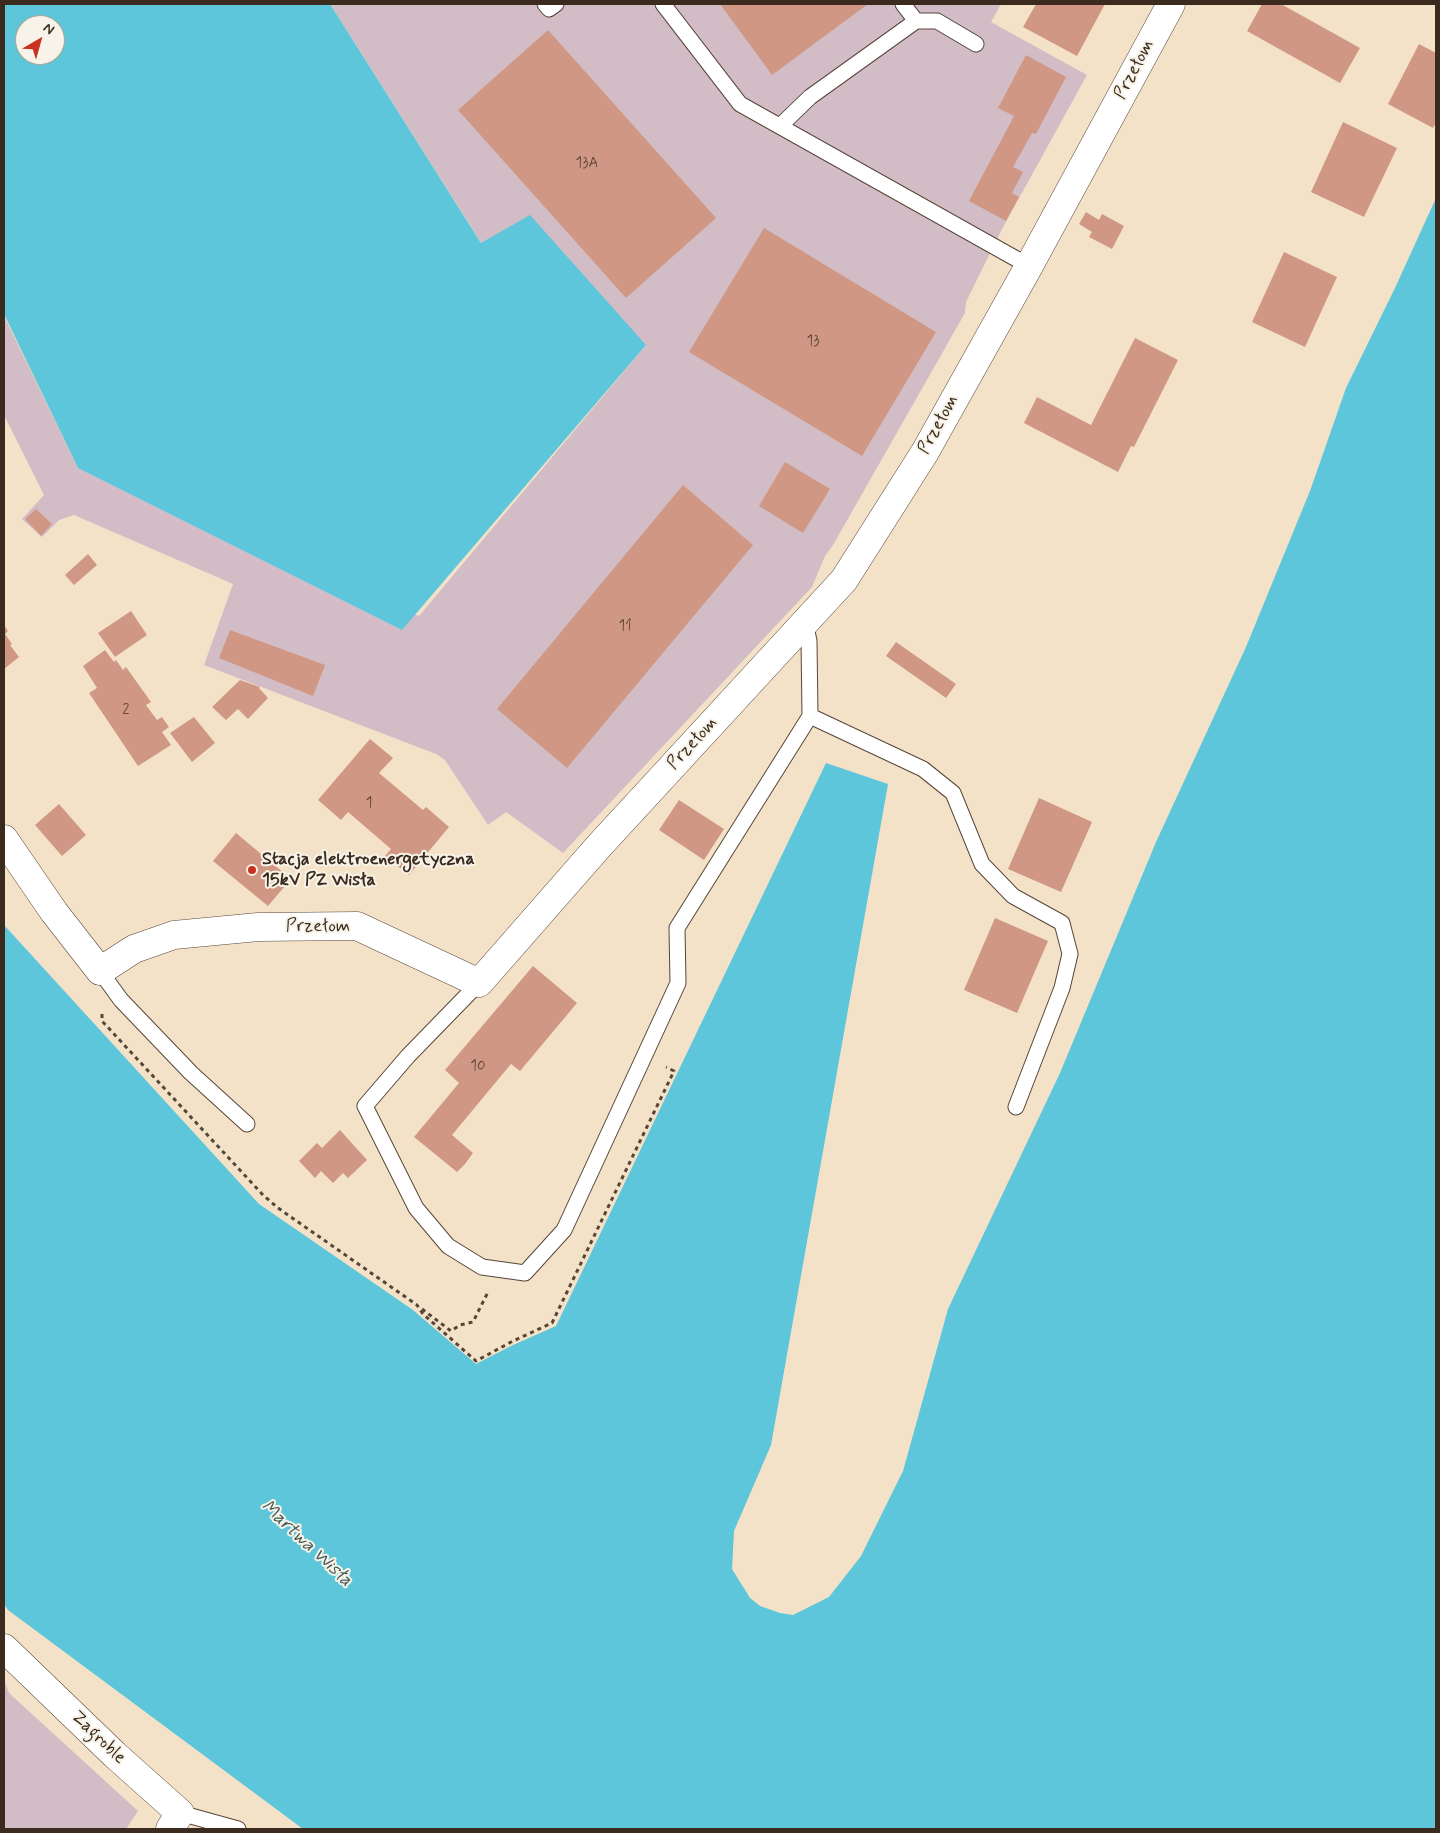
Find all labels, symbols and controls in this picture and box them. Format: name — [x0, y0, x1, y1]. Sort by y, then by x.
north arrow — [15, 15, 65, 65]
text: N — [39, 19, 58, 39]
street label: Przełom — [1110, 37, 1160, 103]
house number: 13A — [576, 155, 598, 173]
house number: 13 — [806, 333, 820, 351]
street label: Przełom — [914, 392, 964, 458]
house number: 11 — [618, 618, 632, 636]
house number: 2 — [122, 702, 130, 720]
street label: Przełom — [663, 713, 723, 775]
house number: 1 — [366, 795, 372, 813]
place label: Stacja elektroenergetyczna 15kV PZ Wisła — [262, 849, 475, 892]
marker: Stacja elektroenergetyczna 15kV PZ Wisła — [246, 864, 258, 876]
street label: Przełom — [286, 916, 350, 938]
house number: 10 — [470, 1058, 486, 1076]
water label: Martwa Wisła — [255, 1496, 357, 1592]
street label: Zagroble — [66, 1707, 130, 1769]

